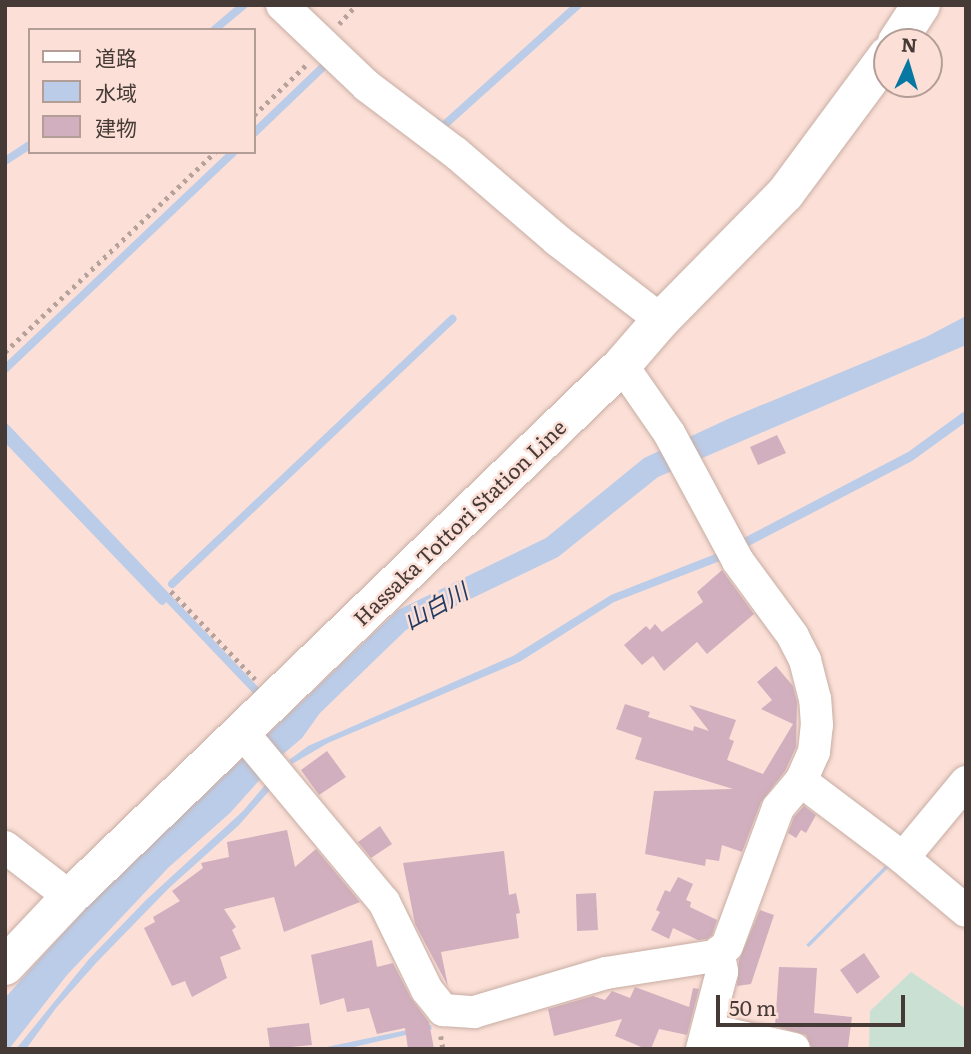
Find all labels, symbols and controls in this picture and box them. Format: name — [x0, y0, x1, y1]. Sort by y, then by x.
legend — [28, 28, 256, 154]
north arrow — [873, 28, 943, 98]
text: N — [900, 30, 918, 59]
text: 道路 — [95, 41, 137, 72]
text: 水域 — [95, 76, 137, 107]
text: 建物 — [95, 111, 137, 142]
street label: Hassaka Tottori Station Line — [348, 414, 570, 630]
water label: 山白川 — [398, 576, 472, 634]
scale bar — [719, 981, 908, 1025]
text: 50 m — [729, 991, 776, 1022]

